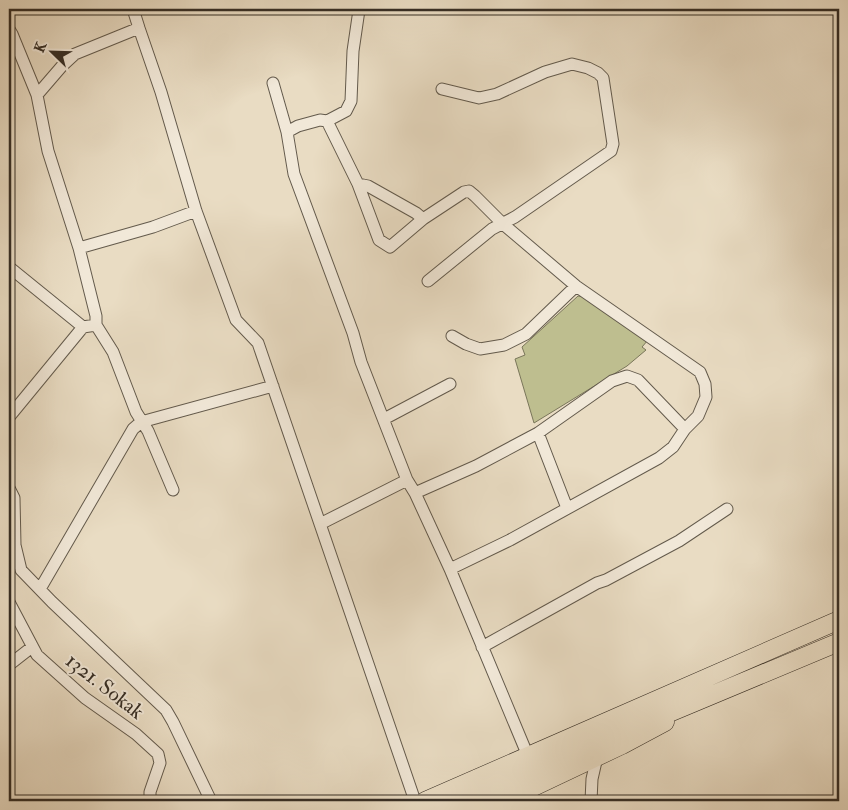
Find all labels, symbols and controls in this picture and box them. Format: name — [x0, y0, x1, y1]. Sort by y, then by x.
north arrow — [28, 28, 78, 78]
text: K — [31, 38, 51, 55]
street label: 1321. Sokak — [60, 647, 149, 725]

